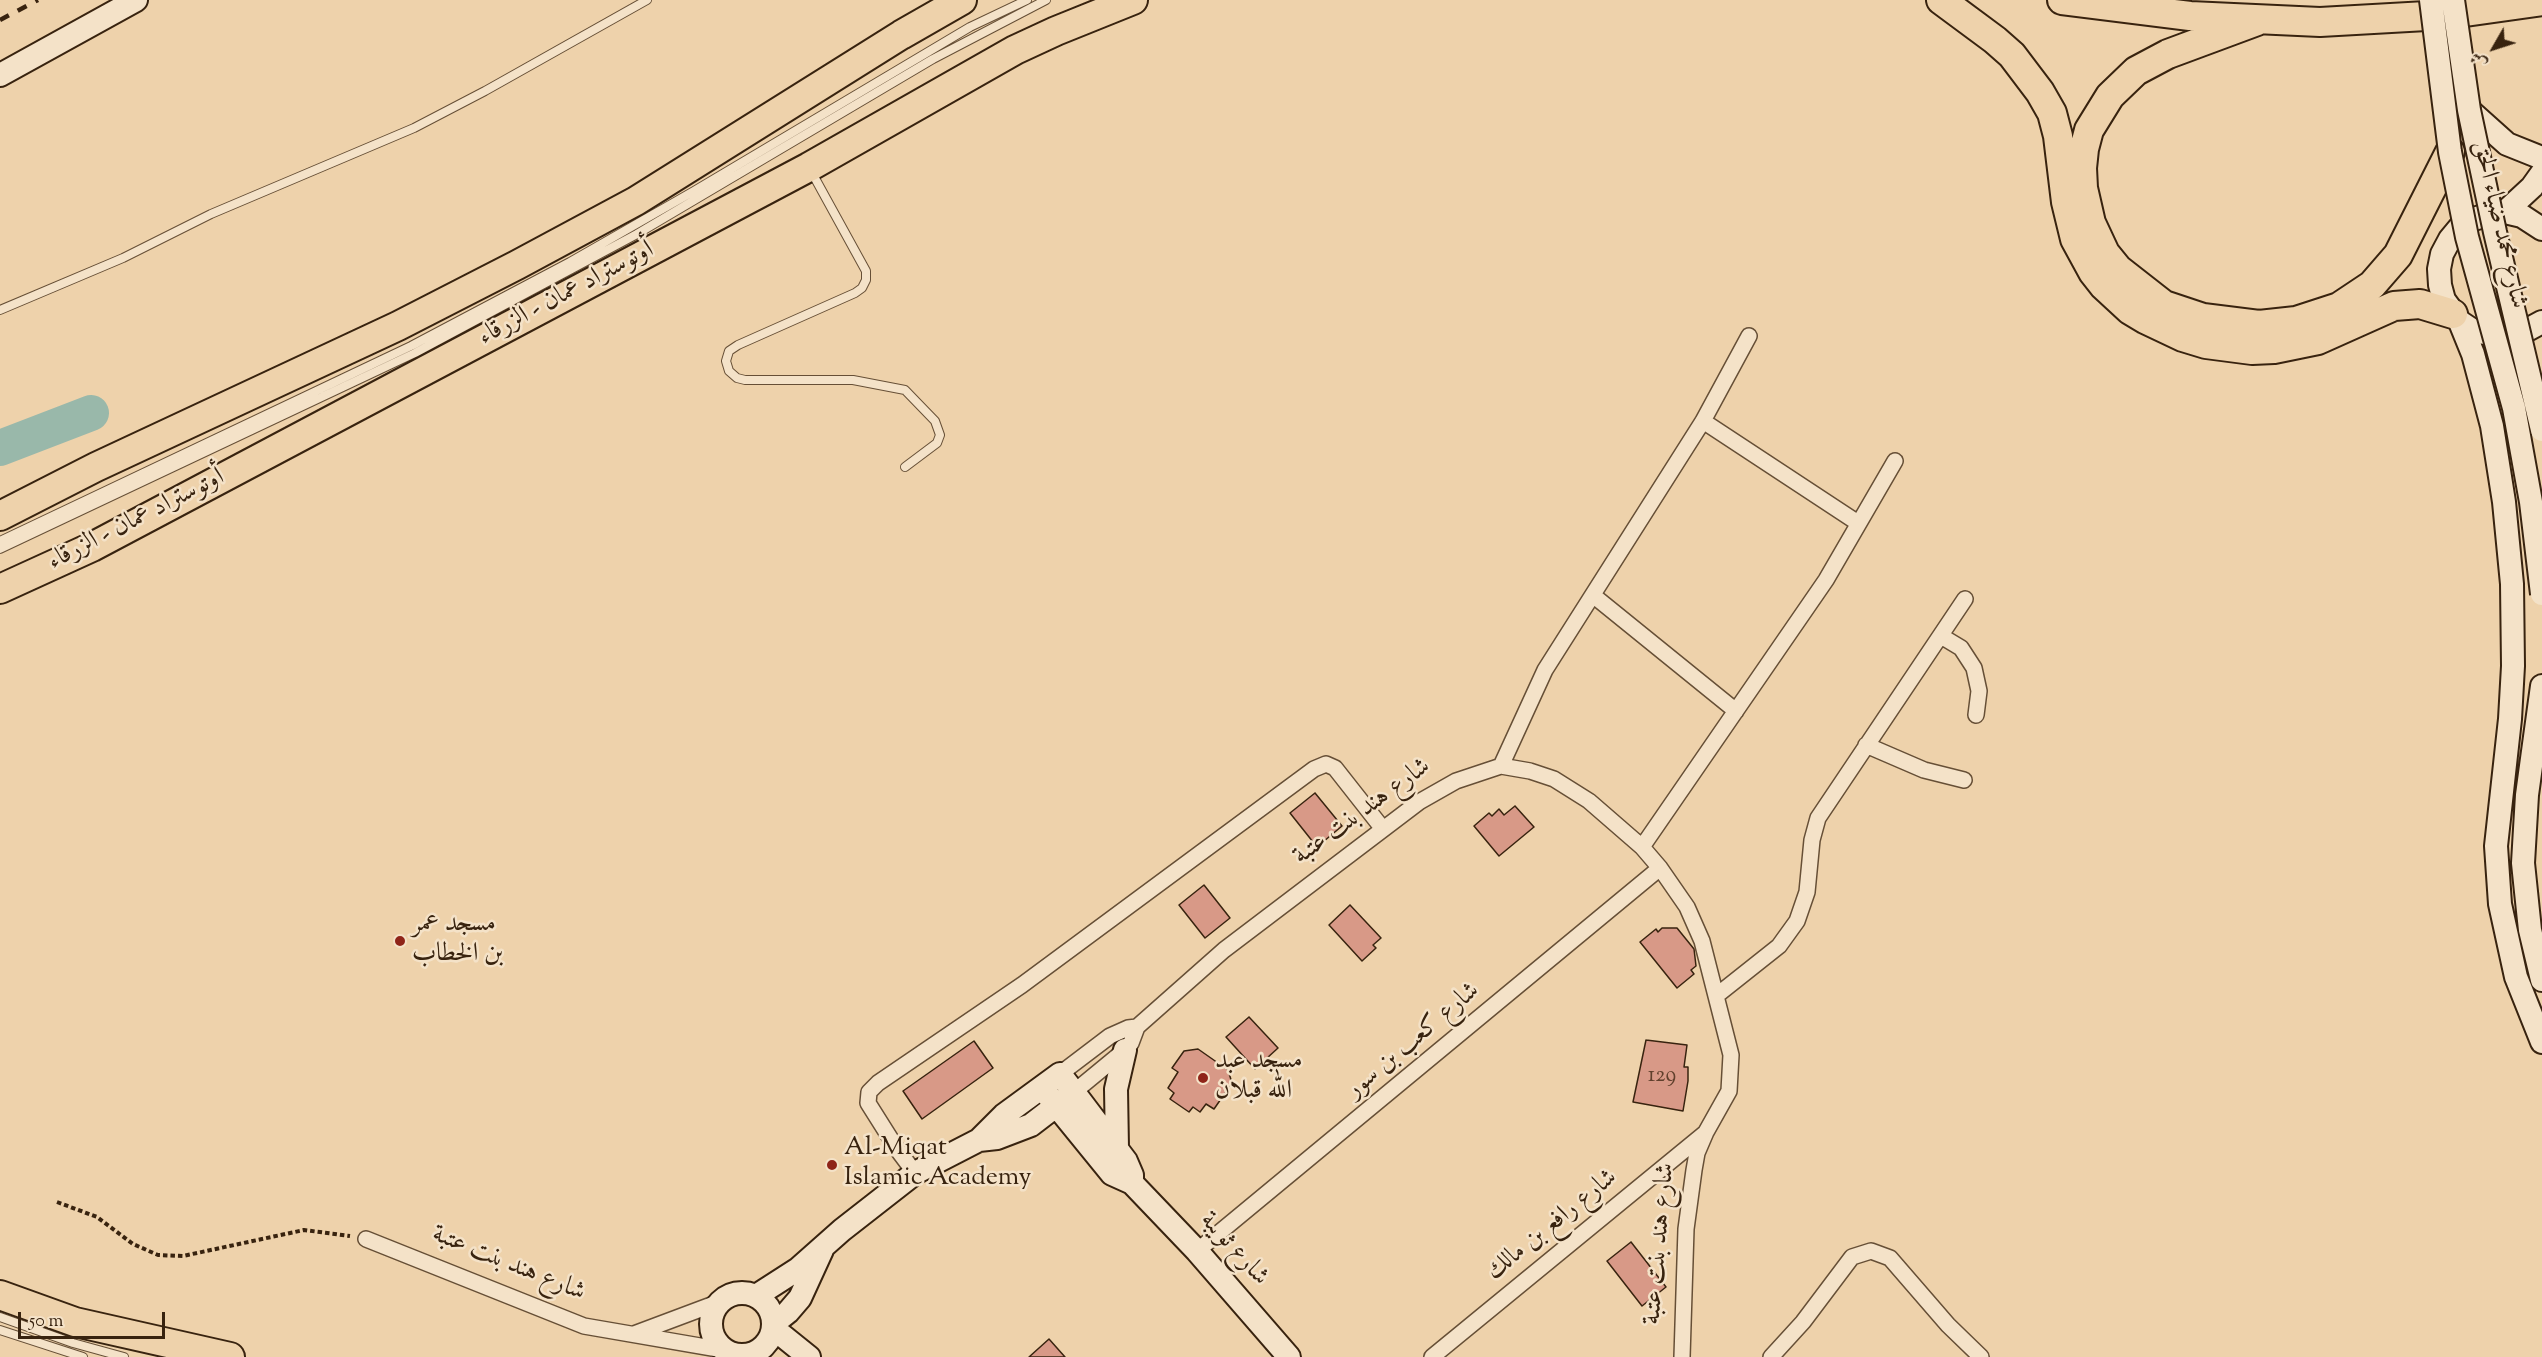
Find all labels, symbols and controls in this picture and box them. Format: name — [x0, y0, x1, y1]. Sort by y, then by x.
north arrow — [2464, 18, 2524, 78]
text: ش — [2466, 46, 2494, 73]
street label: شارع محمد ضياء الحق — [2464, 138, 2532, 312]
street label: أوتوستراد عمان - الزرقاء — [474, 236, 660, 354]
street label: أوتوستراد عمان - الزرقاء — [43, 463, 231, 579]
street label: شارع هند بنت عتبة — [1288, 753, 1438, 873]
place label: مسجد عمر بن الخطاب — [412, 910, 503, 972]
marker: مسجد عمر بن الخطاب — [393, 934, 407, 948]
street label: شارع كعب بن سور — [1341, 977, 1487, 1107]
place label: مسجد عبد الله قبلان — [1215, 1047, 1303, 1108]
house number: 129 — [1648, 1064, 1676, 1090]
marker: مسجد عبد الله قبلان — [1196, 1071, 1210, 1085]
place label: Al-Miqat Islamic Academy — [844, 1134, 1031, 1196]
marker: Al-Miqat Islamic Academy — [825, 1158, 839, 1172]
street label: شارع هند بنت عتبة — [1638, 1162, 1684, 1326]
street label: شارع رافع بن مالك — [1481, 1164, 1625, 1288]
street label: شارع ثويبة — [1192, 1207, 1274, 1293]
street label: شارع هند بنت عتبة — [427, 1220, 589, 1310]
scale bar — [21, 1300, 168, 1338]
text: 50 m — [29, 1309, 63, 1335]

